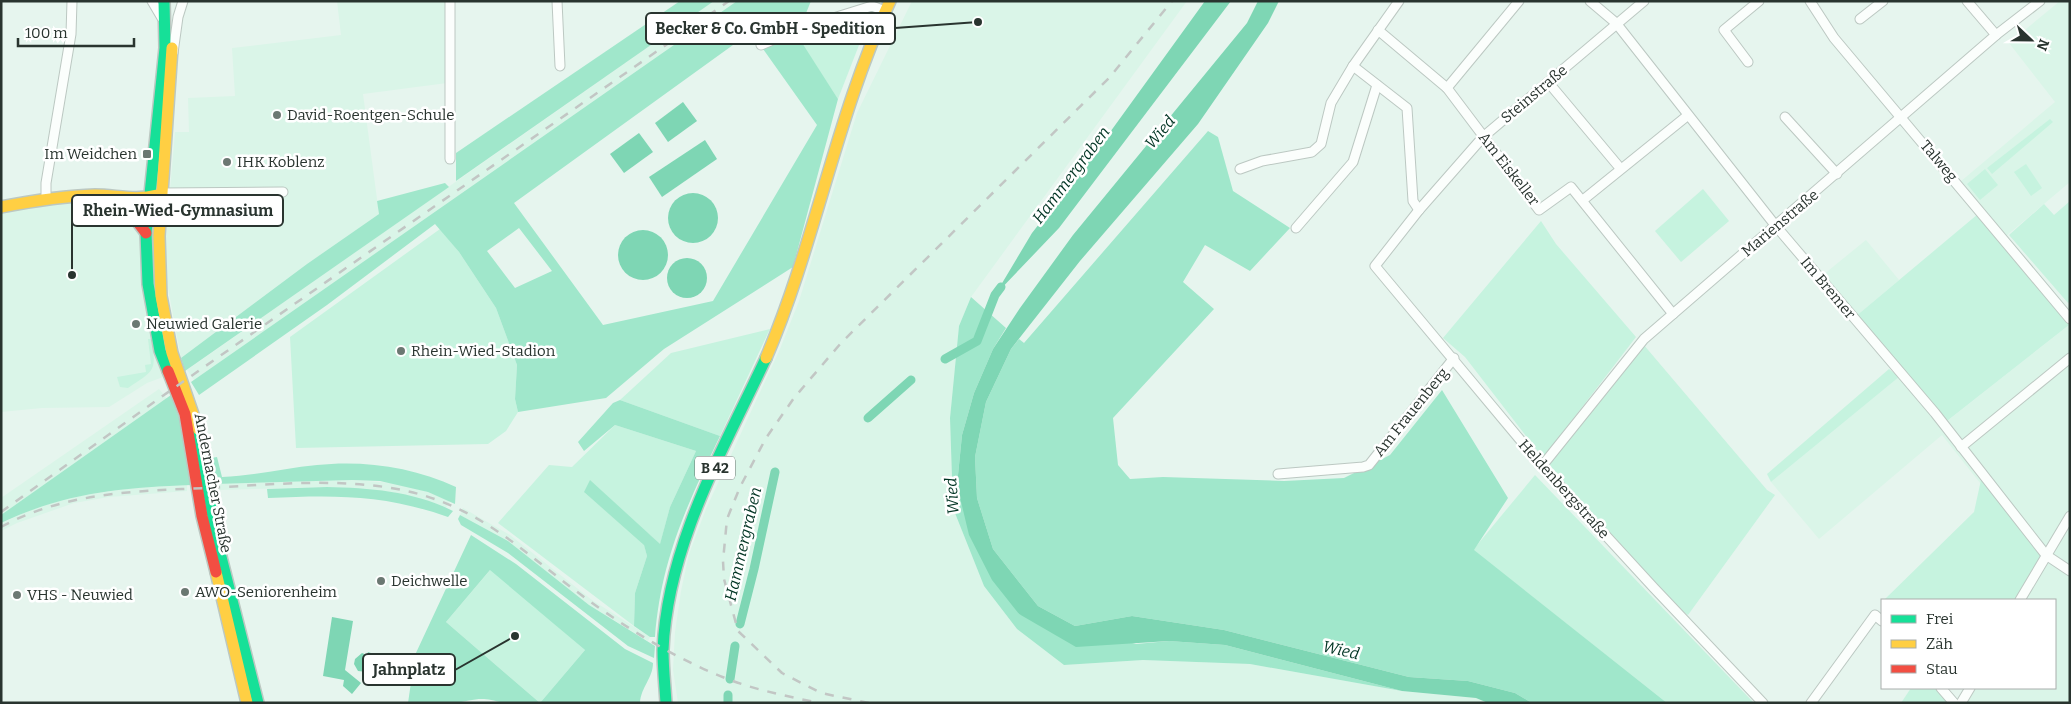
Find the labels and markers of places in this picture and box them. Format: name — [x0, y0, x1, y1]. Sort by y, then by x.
callout: Becker & Co. GmbH - Spedition — [646, 13, 895, 44]
place label: David-Roentgen-Schule — [287, 106, 455, 124]
marker: David-Roentgen-Schule — [271, 109, 283, 121]
place label: Im Weidchen — [44, 145, 138, 163]
marker: Im Weidchen — [141, 148, 153, 160]
place label: IHK Koblenz — [237, 153, 324, 171]
marker: IHK Koblenz — [221, 156, 233, 168]
callout: Rhein-Wied-Gymnasium — [72, 195, 283, 226]
place label: Neuwied Galerie — [146, 315, 262, 333]
marker: Neuwied Galerie — [130, 318, 142, 330]
place label: Rhein-Wied-Stadion — [411, 342, 556, 360]
marker: Rhein-Wied-Stadion — [395, 345, 407, 357]
place label: Deichwelle — [391, 572, 468, 590]
marker: Deichwelle — [375, 575, 387, 587]
place label: AWO-Seniorenheim — [195, 583, 338, 601]
place label: VHS - Neuwied — [27, 586, 133, 604]
marker: AWO-Seniorenheim — [179, 586, 191, 598]
marker: VHS - Neuwied — [11, 589, 23, 601]
callout: Jahnplatz — [363, 654, 455, 685]

